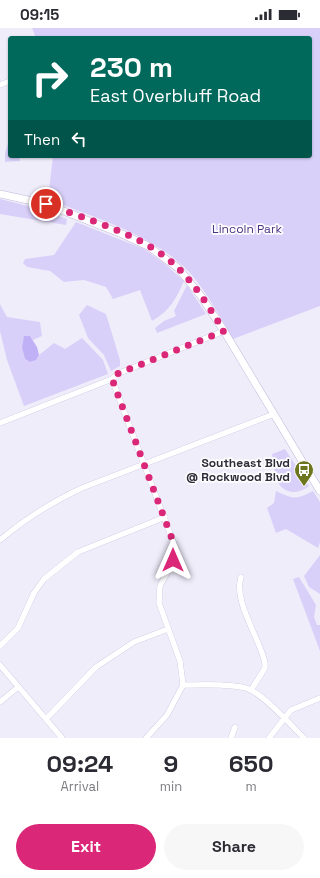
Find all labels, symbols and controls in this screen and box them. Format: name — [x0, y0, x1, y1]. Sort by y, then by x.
text: 09:15 — [20, 5, 59, 24]
text: 230 m — [90, 49, 173, 85]
icon: right — [24, 52, 76, 104]
text: East Overbluff Road — [90, 84, 261, 107]
icon: left — [68, 128, 90, 150]
text: Then — [24, 130, 60, 149]
pin — [29, 187, 63, 221]
icon: arrive — [35, 193, 57, 215]
park label: Lincoln Park — [212, 221, 282, 237]
place label: Southeast Blvd @ Rockwood Blvd — [186, 455, 290, 485]
bus stop icon: Southeast Blvd @ Rockwood Blvd — [293, 459, 315, 487]
position arrow — [152, 539, 194, 581]
text: 09:24 — [47, 748, 113, 779]
text: 9 — [164, 748, 178, 779]
text: 650 — [229, 748, 273, 779]
text: Arrival — [61, 778, 99, 795]
text: min — [160, 778, 182, 795]
text: m — [245, 778, 257, 795]
button: Exit — [16, 824, 156, 870]
button: Share — [164, 824, 304, 870]

